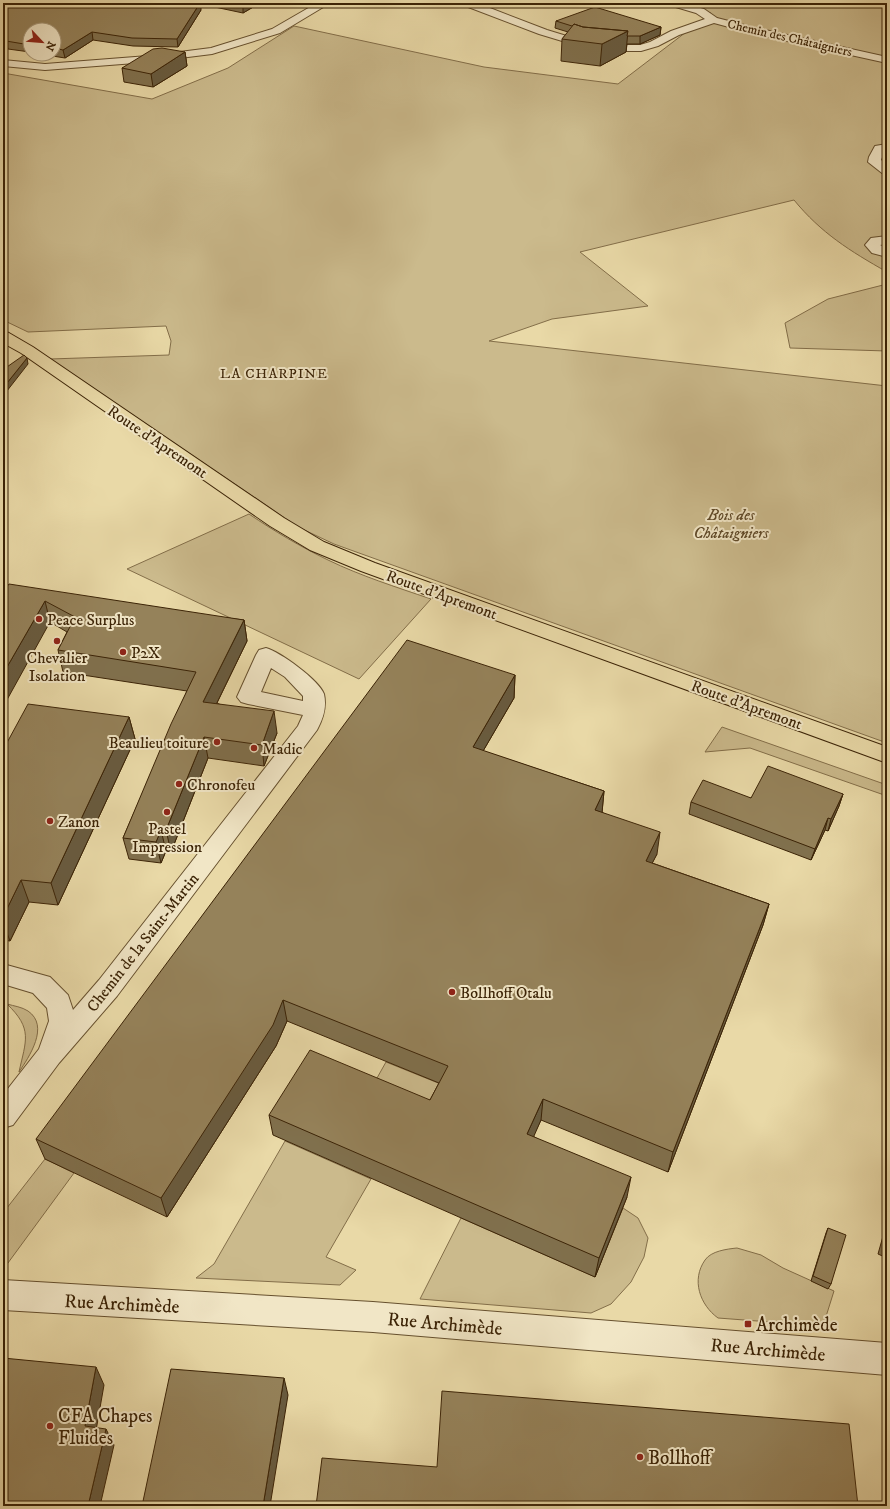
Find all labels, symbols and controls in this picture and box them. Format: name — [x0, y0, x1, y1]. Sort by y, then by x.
street label: Chemin des Châtaigniers — [726, 16, 854, 60]
north arrow — [22, 22, 62, 62]
text: N — [42, 39, 58, 53]
district label: LA CHARPINE — [220, 365, 328, 383]
street label: Route d'Apremont — [103, 401, 211, 483]
park label: Bois des Châtaigniers — [693, 505, 770, 543]
street label: Route d'Apremont — [383, 566, 500, 624]
place label: Peace Surplus — [47, 610, 134, 630]
marker: Peace Surplus — [34, 614, 44, 624]
marker: Chevalier Isolation — [52, 636, 62, 646]
place label: P2X — [131, 643, 160, 663]
marker: P2X — [118, 647, 128, 657]
place label: Chevalier Isolation — [27, 648, 88, 686]
street label: Route d'Apremont — [688, 676, 805, 734]
place label: Beaulieu toiture — [109, 733, 209, 753]
marker: Beaulieu toiture — [212, 737, 222, 747]
place label: Madic — [262, 739, 303, 759]
marker: Madic — [249, 743, 259, 753]
place label: Chronofeu — [187, 775, 255, 795]
marker: Chronofeu — [174, 779, 184, 789]
marker: Pastel Impression — [162, 807, 172, 817]
place label: Zanon — [58, 812, 100, 832]
marker: Zanon — [45, 816, 55, 826]
place label: Pastel Impression — [132, 819, 203, 857]
street label: Chemin de la Saint-Martin — [82, 869, 204, 1016]
place label: Bollhoff Otalu — [460, 983, 552, 1003]
marker: Bollhoff Otalu — [447, 987, 457, 997]
street label: Rue Archimède — [64, 1290, 180, 1319]
street label: Rue Archimède — [386, 1308, 503, 1341]
place label: Archimède — [756, 1314, 838, 1337]
marker: Archimède — [743, 1319, 753, 1329]
street label: Rue Archimède — [709, 1334, 826, 1367]
place label: CFA Chapes Fluides — [58, 1405, 152, 1450]
marker: CFA Chapes Fluides — [45, 1421, 55, 1431]
place label: Bollhoff — [648, 1447, 714, 1470]
marker: Bollhoff — [635, 1452, 645, 1462]

